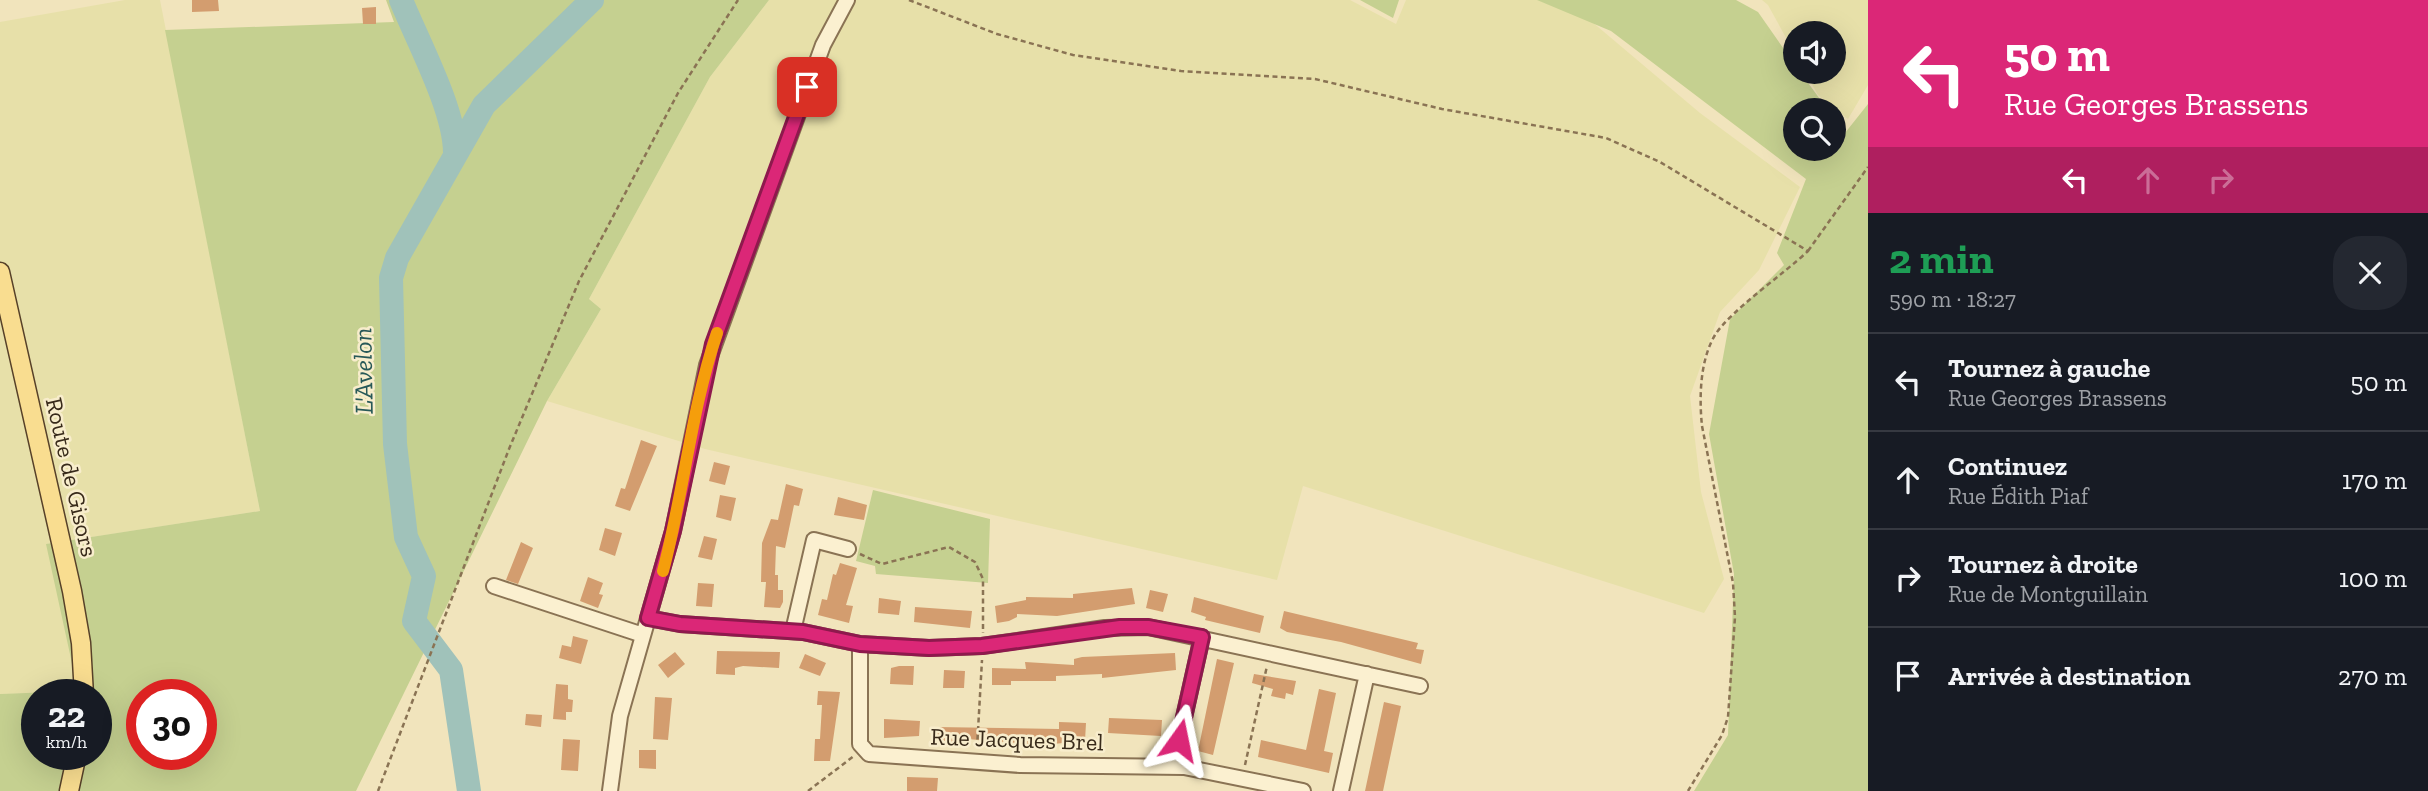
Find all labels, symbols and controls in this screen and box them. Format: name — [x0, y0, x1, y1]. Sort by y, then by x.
map controls — [1783, 21, 1846, 161]
button: sound — [1783, 21, 1846, 84]
text: 50 m — [2004, 25, 2110, 84]
icon: left — [1889, 28, 1980, 119]
pin — [777, 57, 837, 117]
icon: arrive — [788, 68, 826, 106]
text: Rue Georges Brassens — [2004, 85, 2309, 123]
button: search — [1783, 98, 1846, 161]
icon: left — [2056, 161, 2094, 199]
icon: ahead — [2129, 161, 2167, 199]
icon: right — [2202, 161, 2240, 199]
text: 2 min — [1889, 233, 1994, 284]
button: close — [2333, 236, 2407, 310]
text: 590 m · 18:27 — [1889, 285, 2016, 313]
water label: L'Avelon — [346, 327, 380, 415]
text: Tournez à gauche — [1948, 352, 2150, 384]
icon: left — [1889, 363, 1927, 401]
text: 50 m — [2350, 366, 2407, 398]
text: Rue Georges Brassens — [1948, 384, 2167, 412]
street label: Route de Gisors — [40, 395, 104, 559]
text: Continuez — [1948, 450, 2067, 482]
icon: ahead — [1889, 461, 1927, 499]
text: 170 m — [2342, 464, 2407, 496]
text: Rue Édith Piaf — [1948, 482, 2088, 510]
text: Tournez à droite — [1948, 548, 2138, 580]
icon: right — [1889, 559, 1927, 597]
text: 100 m — [2339, 562, 2407, 594]
text: Rue de Montguillain — [1948, 580, 2148, 608]
icon: arrive — [1889, 657, 1927, 695]
text: Arrivée à destination — [1948, 660, 2191, 692]
text: 270 m — [2338, 660, 2407, 692]
speed limit sign: 30 — [126, 679, 217, 770]
text: 22 — [48, 694, 85, 736]
position arrow — [1142, 703, 1216, 777]
street label: Rue Jacques Brel — [930, 721, 1104, 757]
text: km/h — [46, 731, 87, 753]

